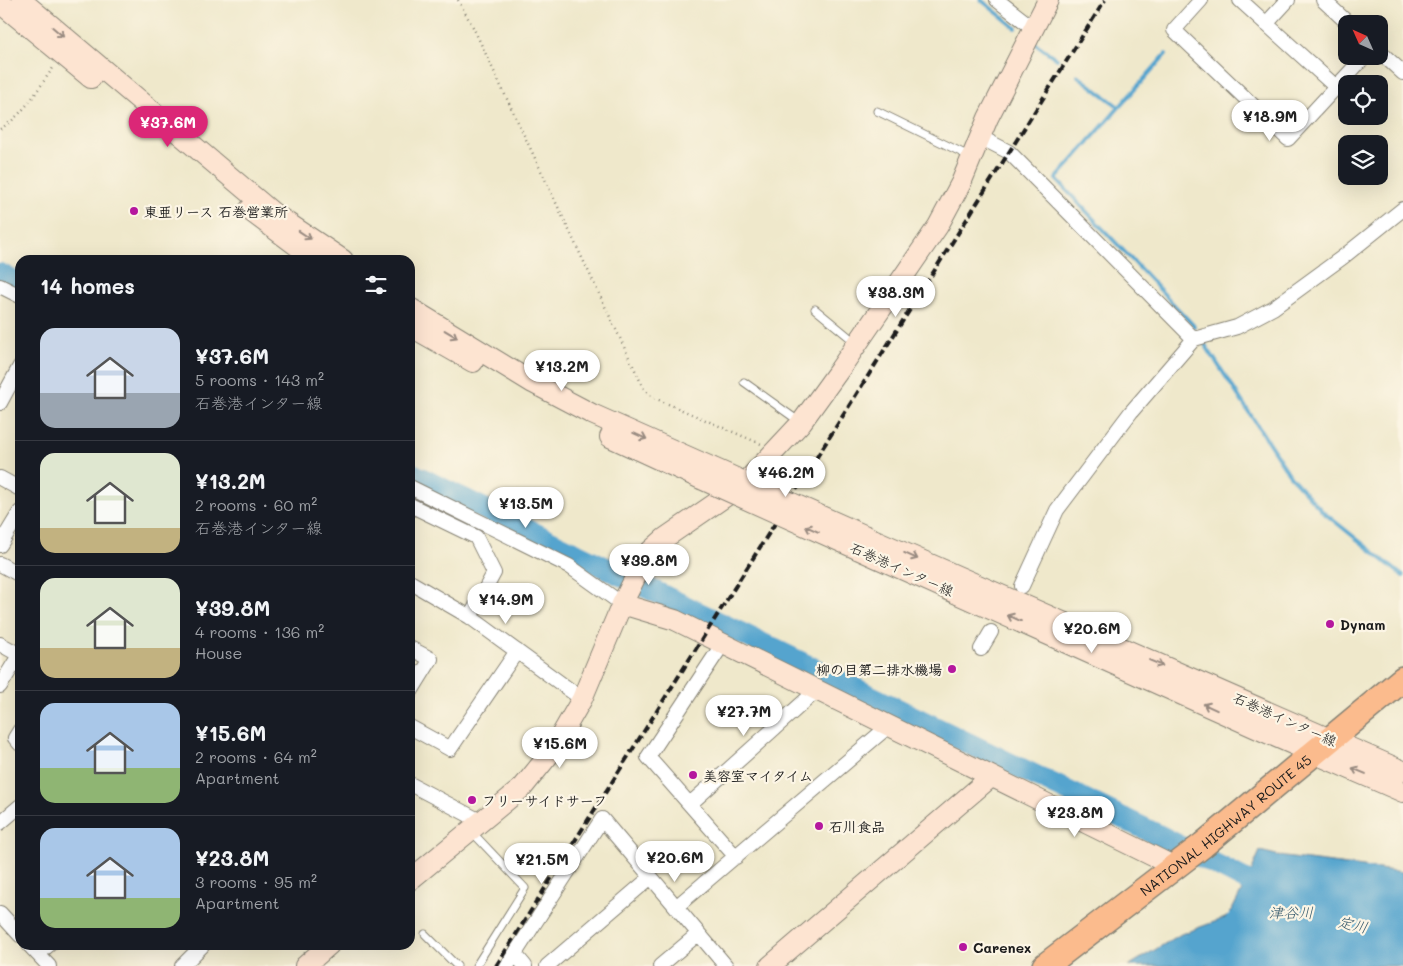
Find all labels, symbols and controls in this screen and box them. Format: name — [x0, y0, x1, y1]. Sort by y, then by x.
north arrow — [1338, 15, 1388, 65]
map controls — [1338, 15, 1388, 185]
one-way arrow — [52, 26, 65, 37]
button: locate — [1338, 75, 1388, 125]
pin: ¥18.9M — [1229, 100, 1311, 142]
text: ¥18.9M — [1243, 105, 1297, 126]
pin: ¥37.6M — [127, 106, 209, 148]
text: ¥37.6M — [140, 111, 196, 132]
button: layers — [1338, 135, 1388, 185]
place label: 東亜リース 石巻営業所 — [144, 202, 288, 221]
marker: 東亜リース 石巻営業所 — [128, 205, 140, 217]
one-way arrow — [298, 230, 312, 240]
icon: filters — [362, 271, 390, 299]
text: 14 homes — [40, 272, 135, 299]
pin: ¥38.3M — [855, 276, 937, 318]
text: ¥38.3M — [867, 281, 925, 302]
one-way arrow — [444, 329, 458, 339]
text: ¥37.6M — [195, 342, 269, 369]
icon: home — [80, 348, 140, 408]
pin: ¥13.2M — [521, 350, 603, 392]
text: ¥13.2M — [535, 355, 589, 376]
text: 5 rooms · 143 m² — [195, 369, 324, 390]
text: 石巻港インター線 — [195, 392, 322, 413]
one-way arrow — [632, 431, 647, 441]
pin: ¥46.2M — [745, 456, 827, 498]
text: ¥46.2M — [757, 461, 815, 482]
text: ¥13.2M — [195, 467, 266, 494]
icon: home — [80, 473, 140, 533]
pin: ¥13.5M — [485, 486, 567, 529]
text: ¥13.5M — [499, 492, 553, 513]
text: 2 rooms · 60 m² — [195, 494, 317, 515]
text: 石巻港インター線 — [195, 517, 322, 538]
one-way arrow — [805, 524, 820, 534]
street label: 石巻港インター線 — [847, 538, 957, 600]
pin: ¥39.8M — [608, 544, 690, 586]
text: ¥39.8M — [620, 549, 678, 570]
one-way arrow — [903, 551, 918, 561]
pin: ¥14.9M — [465, 582, 547, 625]
text: ¥14.9M — [478, 588, 534, 609]
text: ¥39.8M — [195, 594, 270, 621]
icon: home — [80, 598, 140, 658]
pin: ¥20.6M — [1051, 612, 1133, 654]
one-way arrow — [1007, 613, 1022, 623]
place label: Dynam — [1340, 615, 1385, 634]
text: ¥20.6M — [1063, 617, 1121, 638]
marker: Dynam — [1324, 618, 1336, 630]
text: 4 rooms · 136 m² — [195, 621, 324, 642]
text: House — [195, 642, 242, 663]
one-way arrow — [1148, 658, 1163, 668]
place label: 柳の目第二排水機場 — [816, 660, 942, 679]
marker: 柳の目第二排水機場 — [946, 663, 958, 675]
street label: 石巻港インター線 — [1230, 688, 1340, 750]
pin: ¥27.7M — [703, 694, 785, 737]
text: ¥27.7M — [716, 700, 772, 721]
one-way arrow — [1203, 701, 1218, 711]
text: ¥15.6M — [195, 719, 266, 746]
icon: home — [80, 723, 140, 783]
pin: ¥15.6M — [519, 726, 601, 769]
text: ¥15.6M — [533, 732, 587, 753]
text: 2 rooms · 64 m² — [195, 746, 317, 767]
street label: NATIONAL HIGHWAY ROUTE 45 — [1136, 750, 1315, 900]
place label: 美容室マイタイム — [703, 766, 813, 785]
one-way arrow — [1352, 766, 1367, 776]
text: Apartment — [195, 767, 280, 788]
marker: 美容室マイタイム — [687, 769, 699, 781]
place label: フリーサイドサーフ — [482, 791, 607, 810]
marker: フリーサイドサーフ — [466, 794, 478, 806]
pin: ¥23.8M — [1034, 796, 1116, 838]
text: ¥23.8M — [1047, 801, 1103, 822]
place label: 石川食品 — [829, 817, 885, 836]
marker: 石川食品 — [813, 820, 825, 832]
pin: ¥20.6M — [634, 840, 716, 883]
pin: ¥21.5M — [501, 842, 583, 885]
text: ¥23.8M — [195, 844, 270, 871]
text: ¥20.6M — [646, 846, 704, 867]
icon: home — [80, 848, 140, 908]
text: ¥21.5M — [515, 848, 569, 869]
text: 3 rooms · 95 m² — [195, 871, 317, 892]
text: Apartment — [195, 892, 280, 913]
water label: 津谷川 — [1268, 902, 1314, 922]
water label: 定川 — [1336, 911, 1370, 937]
place label: Carenex — [973, 938, 1031, 957]
marker: Carenex — [957, 941, 969, 953]

